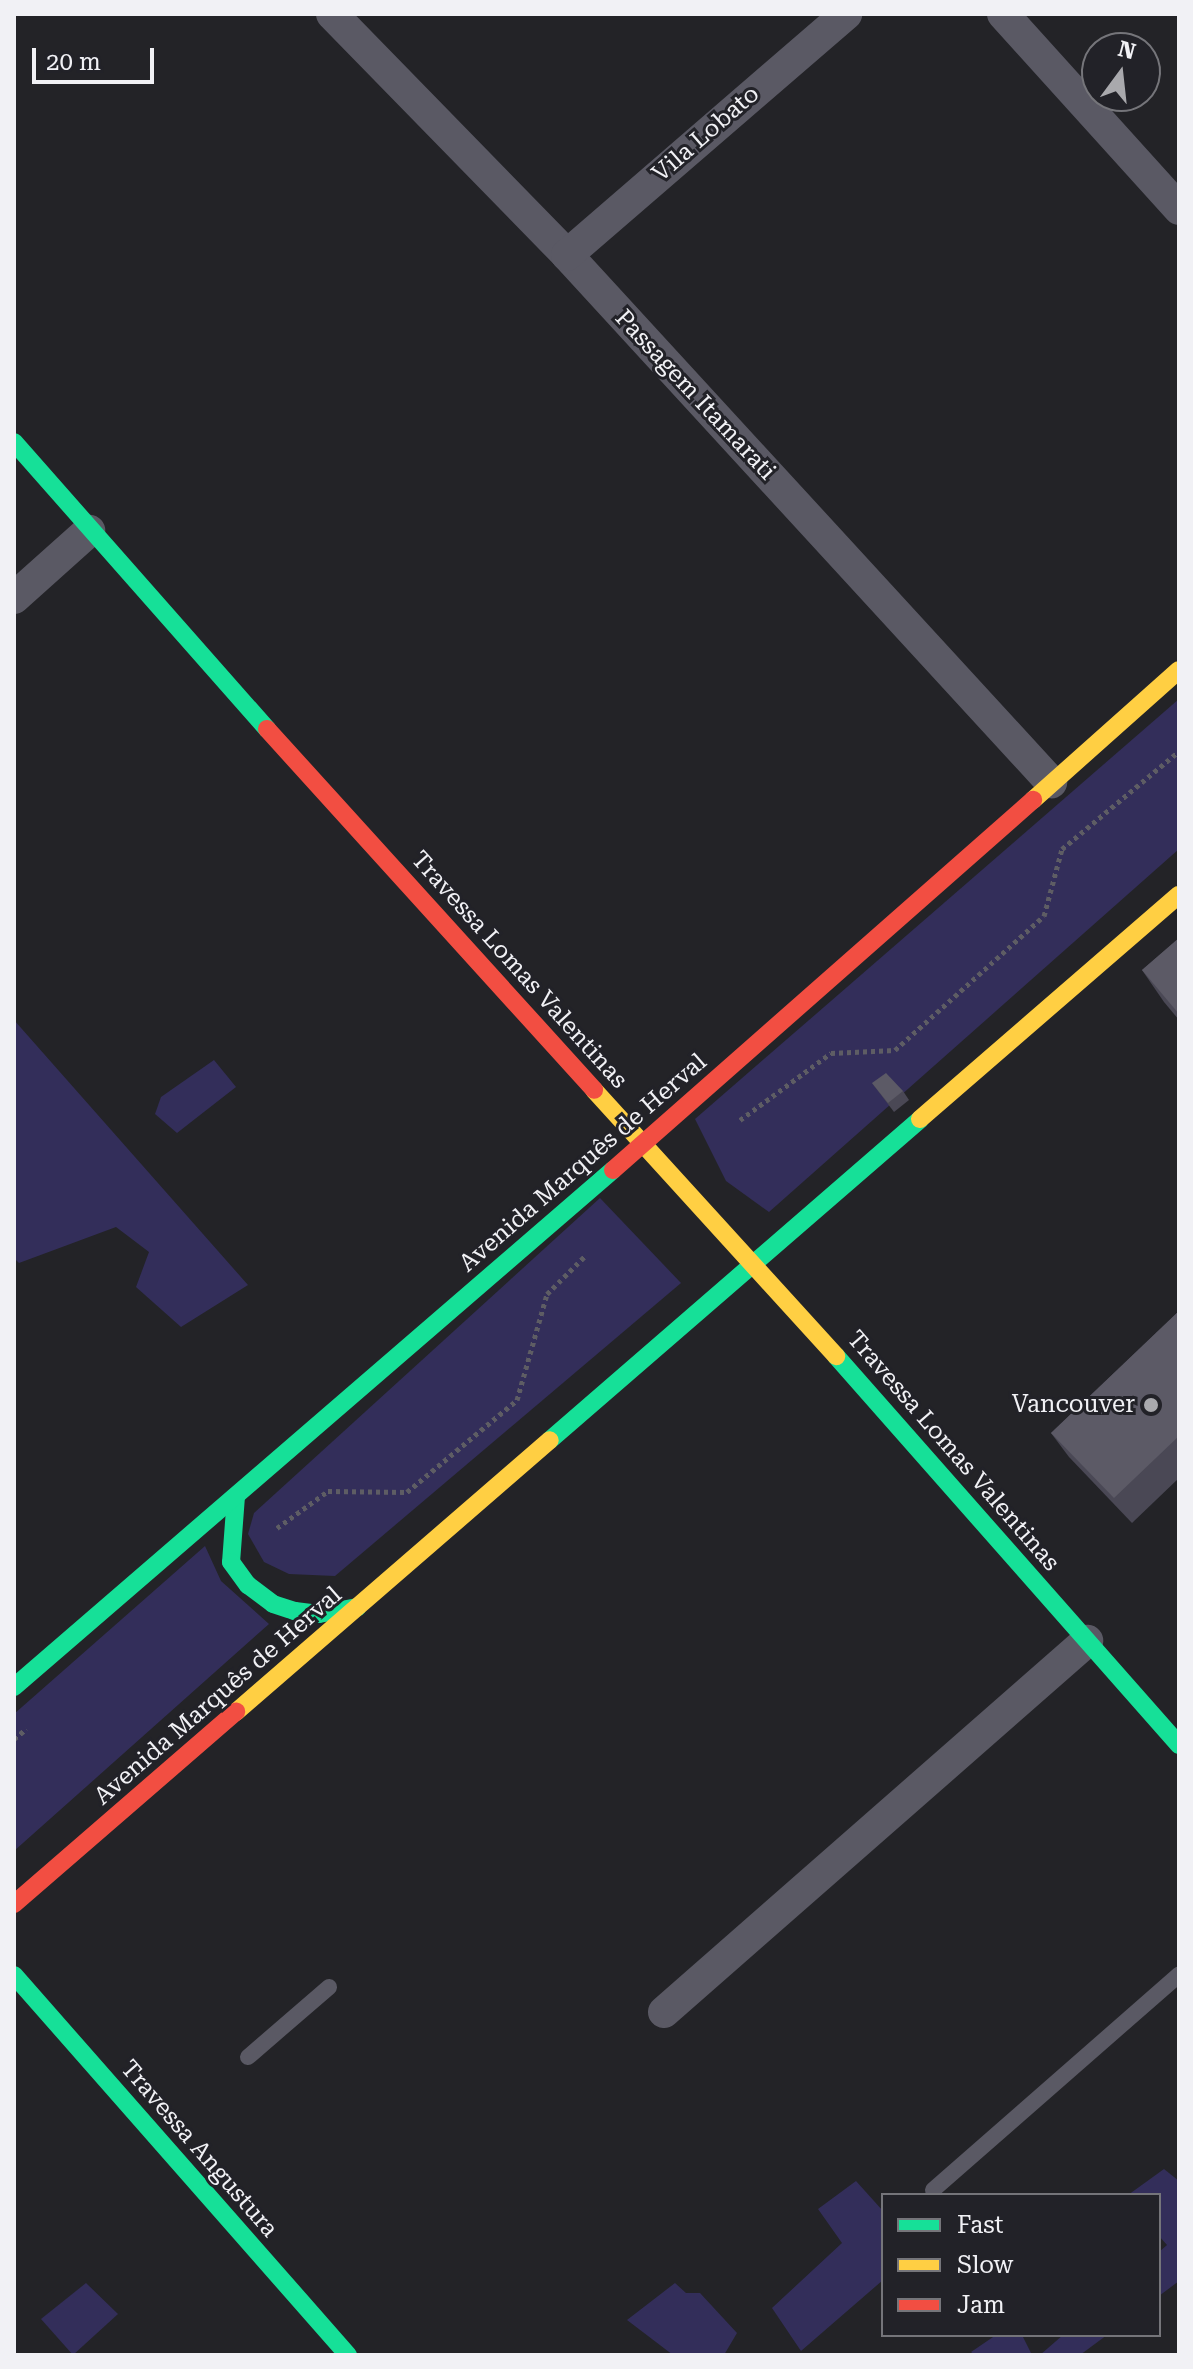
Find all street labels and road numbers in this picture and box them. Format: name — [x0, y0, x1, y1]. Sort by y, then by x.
street label: Vila Lobato — [647, 80, 765, 188]
street label: Passagem Itamarati — [609, 304, 781, 486]
street label: Travessa Lomas Valentinas — [405, 846, 633, 1094]
street label: Avenida Marquês de Herval — [453, 1048, 713, 1278]
street label: Travessa Lomas Valentinas — [841, 1325, 1065, 1577]
street label: Avenida Marquês de Herval — [88, 1581, 348, 1811]
street label: Travessa Angustura — [114, 2055, 284, 2243]

